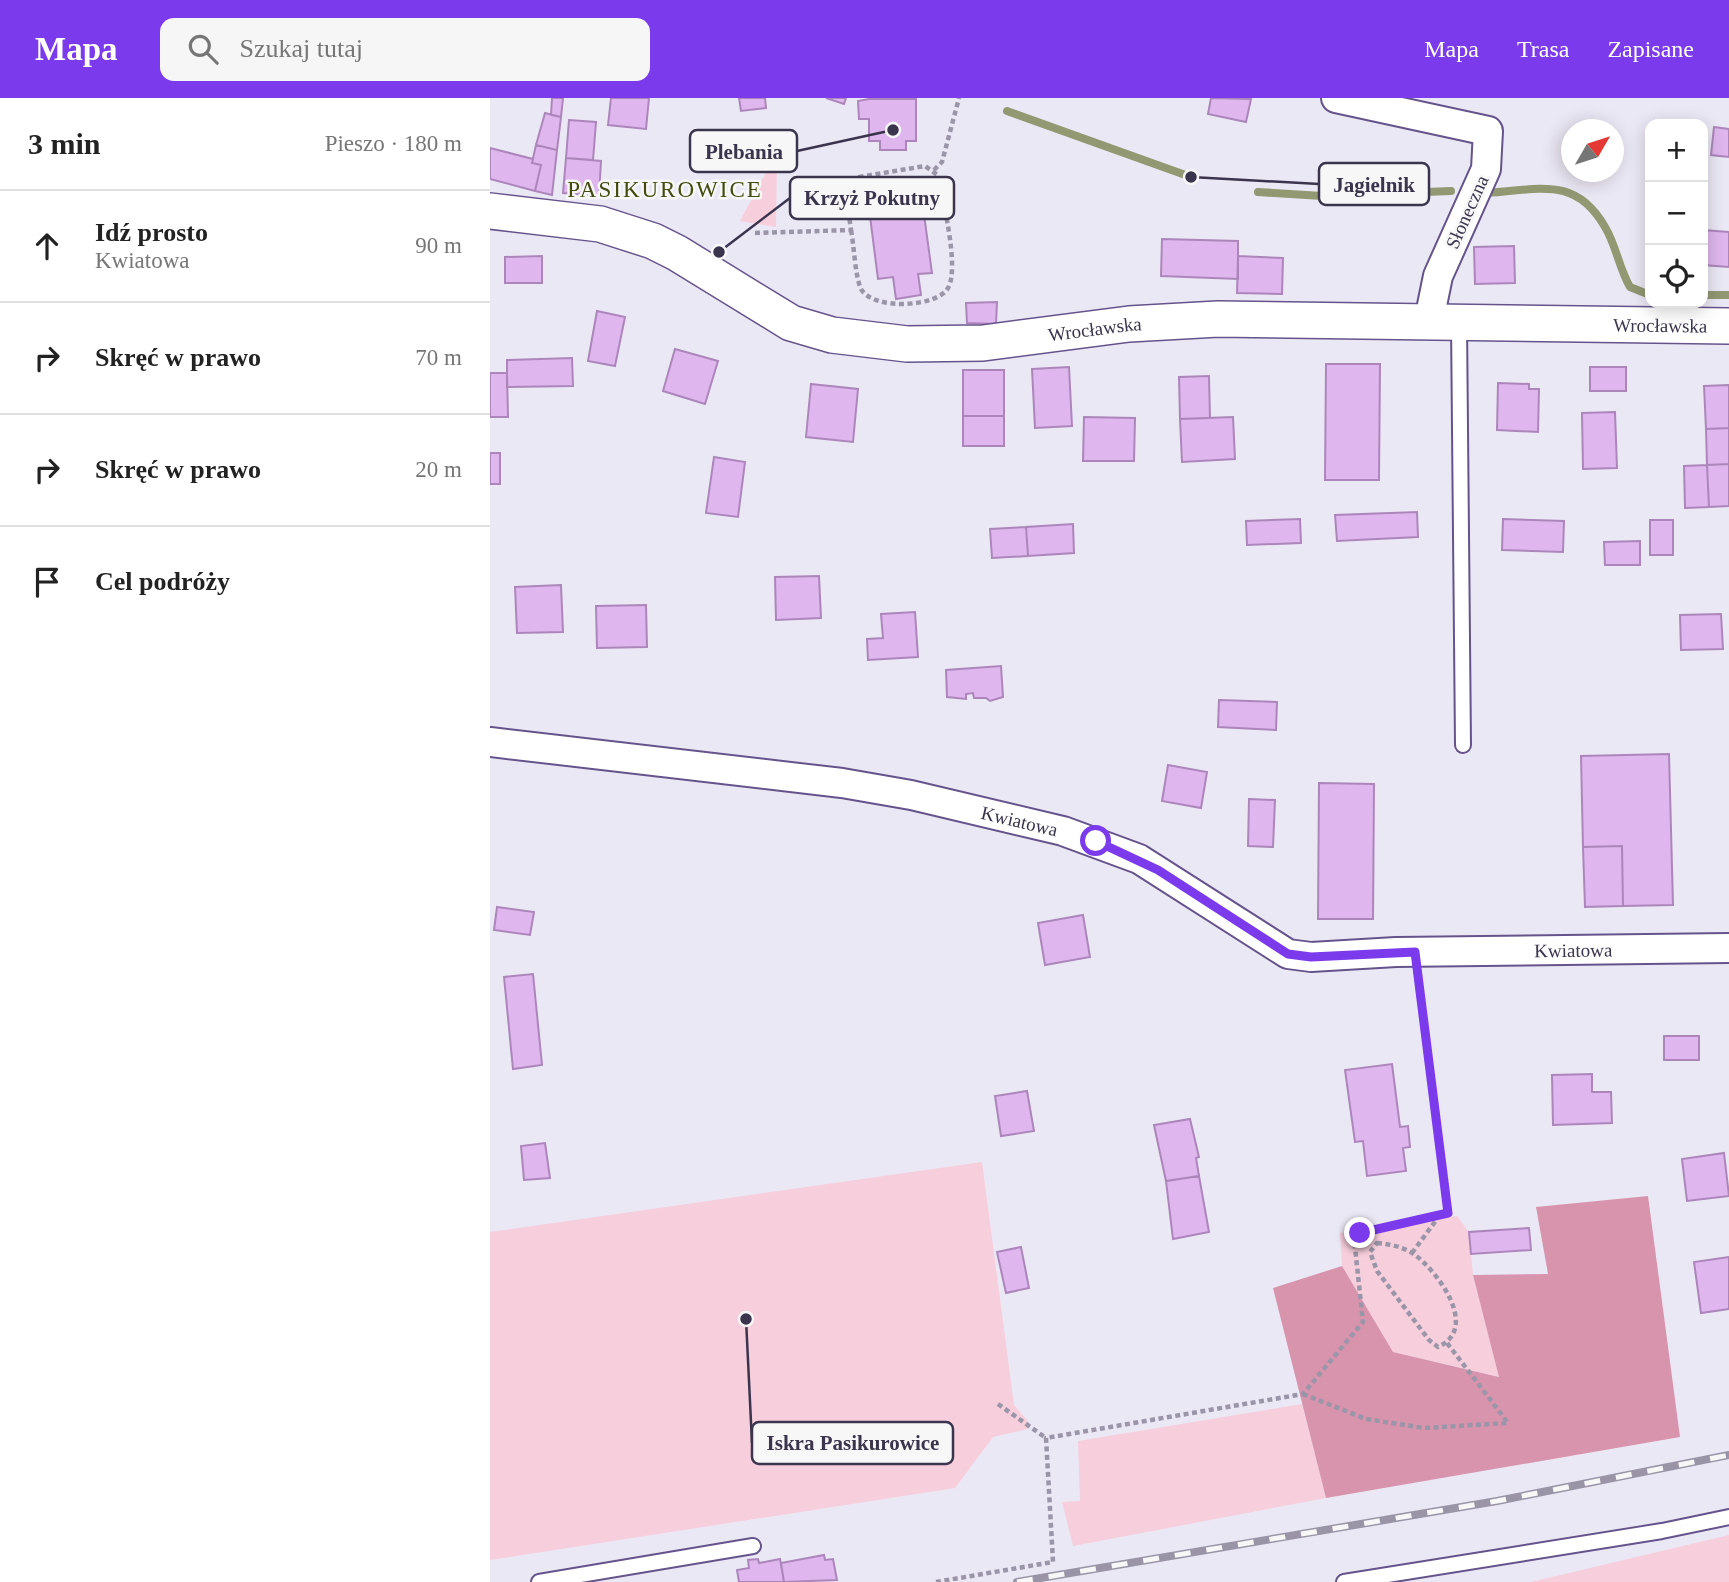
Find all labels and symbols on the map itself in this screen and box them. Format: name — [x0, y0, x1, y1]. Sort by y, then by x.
north arrow — [1561, 119, 1624, 182]
callout: Plebania — [690, 130, 797, 172]
text: Plebania — [705, 140, 784, 164]
callout: Jagielnik — [1319, 163, 1429, 205]
street label: Słoneczna — [1442, 172, 1493, 252]
text: Jagielnik — [1333, 173, 1415, 197]
district label: PASIKUROWICE — [567, 177, 763, 202]
callout: Krzyż Pokutny — [790, 177, 954, 219]
text: Krzyż Pokutny — [804, 186, 940, 210]
street label: Wrocławska — [1047, 313, 1143, 345]
street label: Wrocławska — [1613, 314, 1708, 336]
street label: Kwiatowa — [979, 801, 1061, 840]
route start — [1080, 825, 1111, 856]
street label: Kwiatowa — [1534, 939, 1613, 961]
route end — [1344, 1217, 1375, 1248]
callout: Iskra Pasikurowice — [752, 1422, 953, 1464]
text: Iskra Pasikurowice — [767, 1431, 939, 1455]

